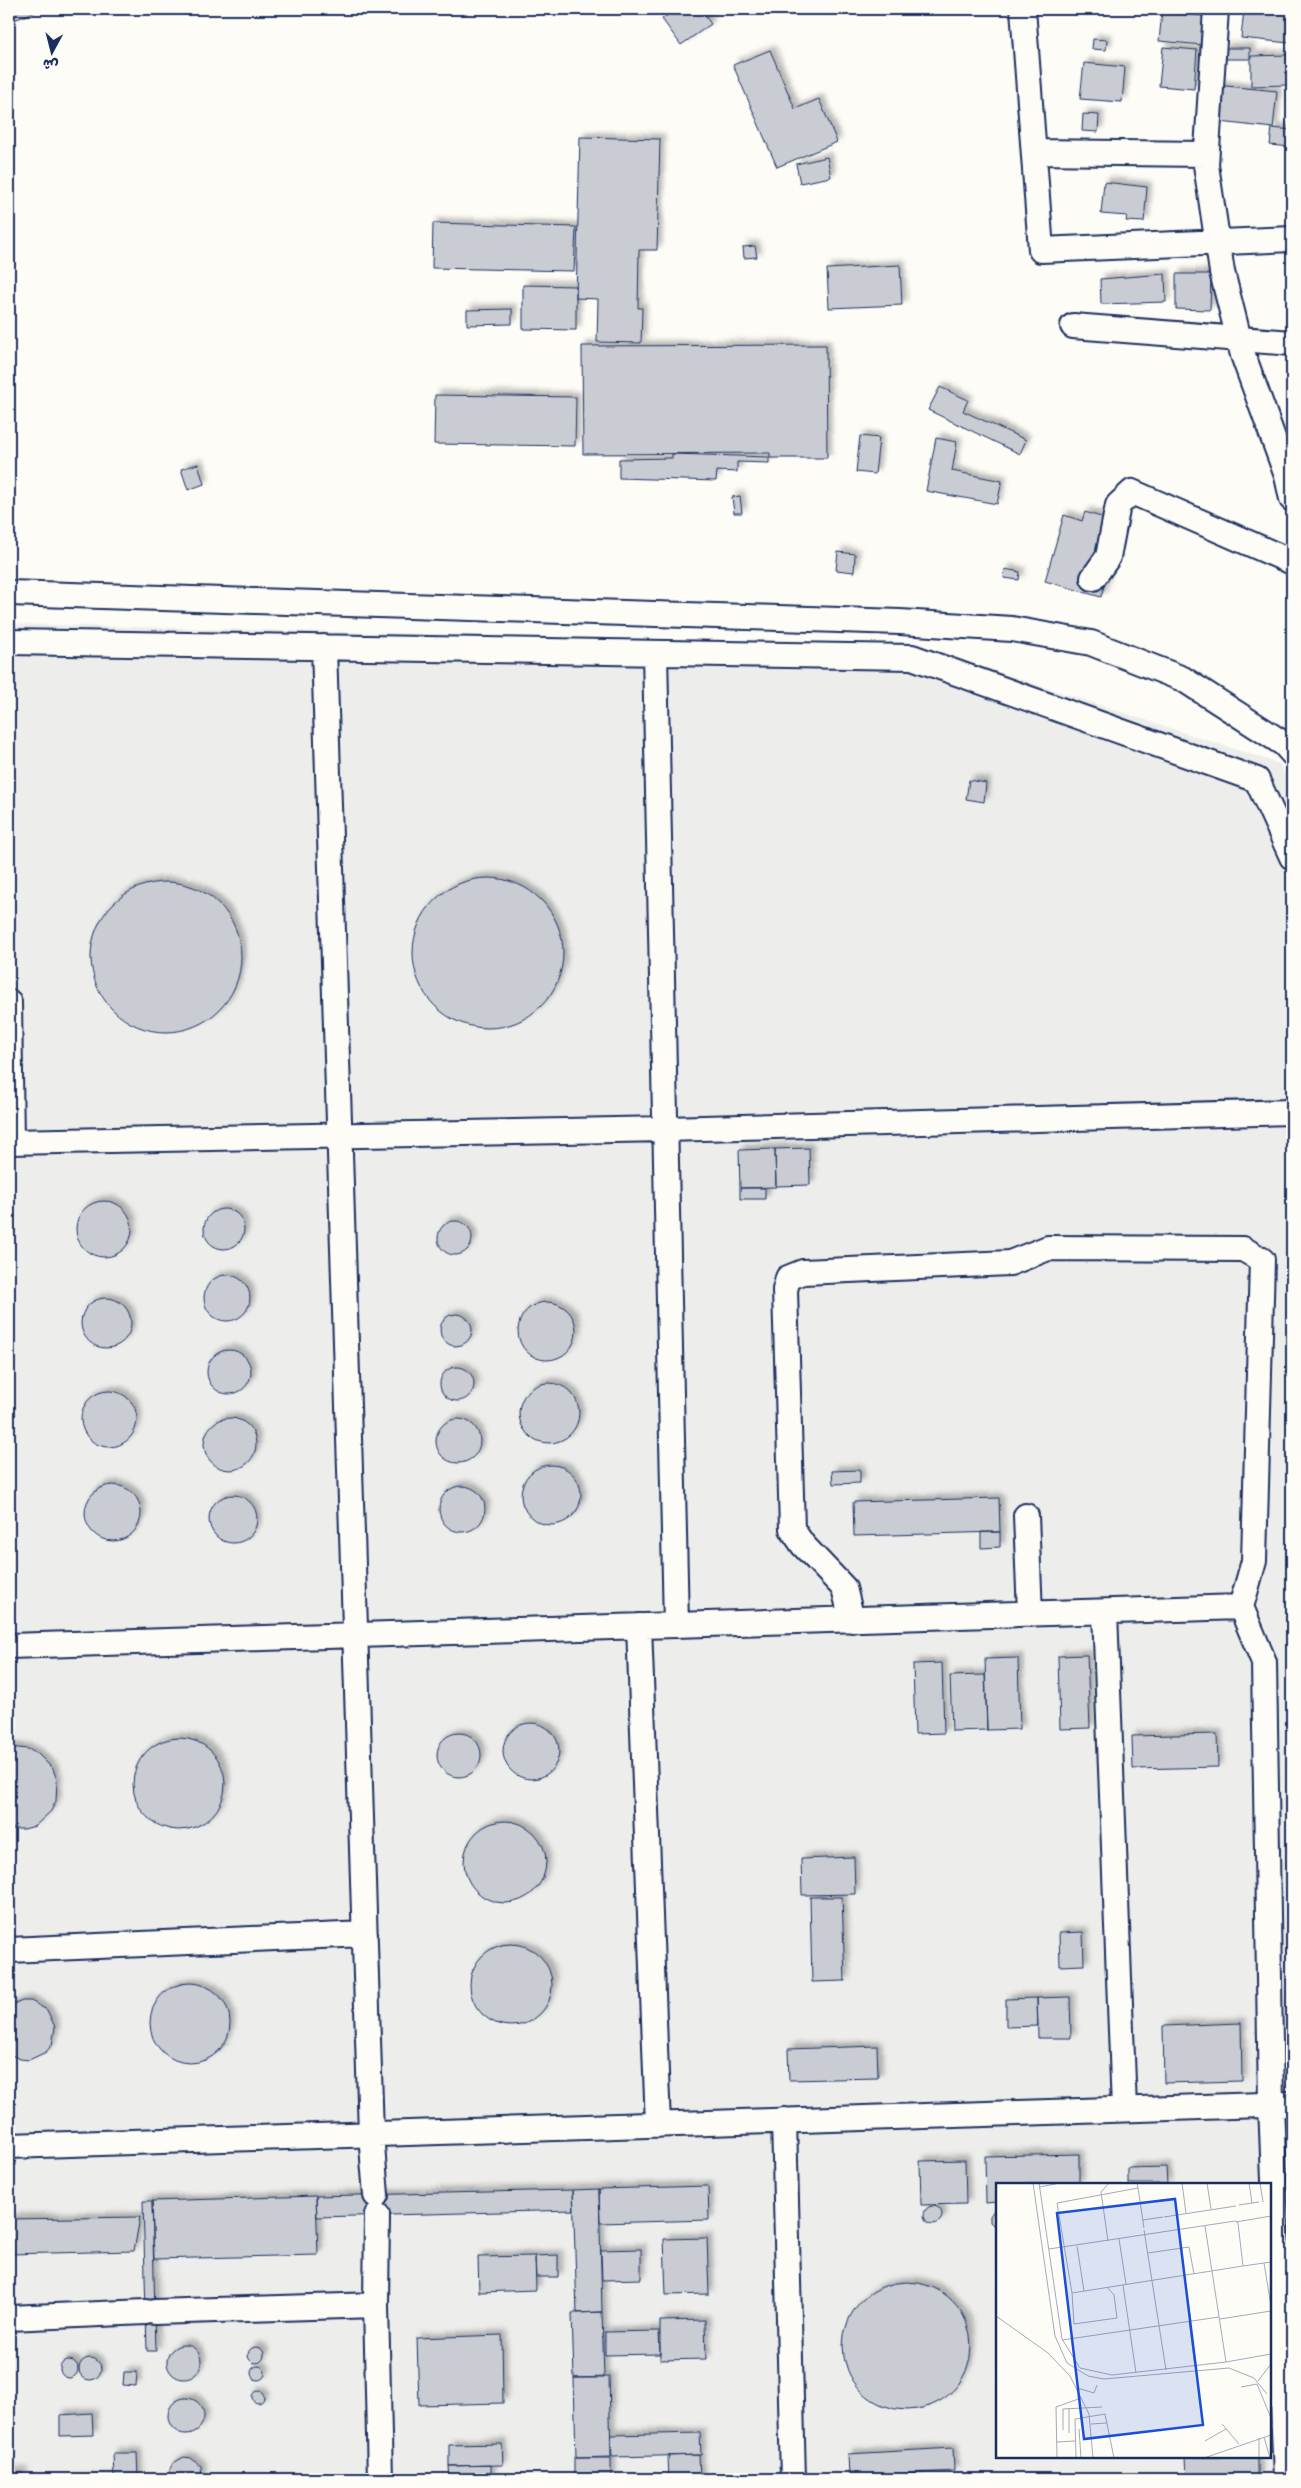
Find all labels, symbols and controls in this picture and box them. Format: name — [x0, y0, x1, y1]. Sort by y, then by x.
north arrow — [28, 28, 78, 78]
text: ش — [42, 55, 59, 74]
inset map — [996, 2183, 1271, 2458]

